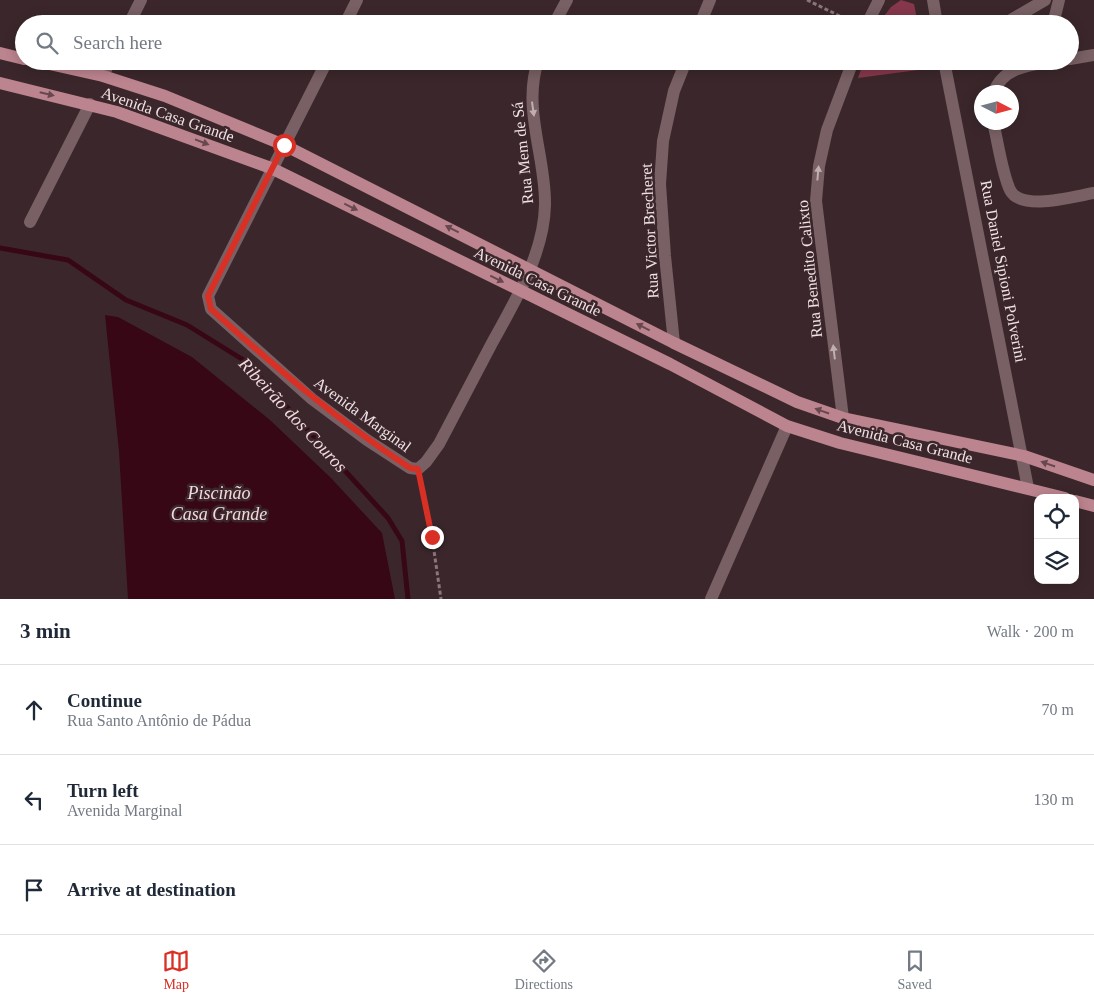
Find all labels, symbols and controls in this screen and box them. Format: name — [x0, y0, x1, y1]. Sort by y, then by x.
search box — [15, 15, 1079, 70]
icon: search — [33, 29, 61, 57]
text: Search here — [73, 32, 162, 53]
street label: Avenida Casa Grande — [99, 84, 236, 145]
north arrow — [974, 85, 1019, 130]
one-way arrow — [40, 90, 55, 98]
street label: Rua Mem de Sá — [509, 101, 536, 205]
one-way arrow — [529, 102, 537, 118]
route start — [273, 134, 296, 157]
one-way arrow — [195, 139, 210, 146]
street label: Rua Victor Brecheret — [637, 162, 662, 299]
one-way arrow — [814, 165, 822, 181]
street label: Rua Daniel Sipioni Polverini — [977, 179, 1030, 364]
street label: Rua Benedito Calixto — [794, 199, 825, 339]
one-way arrow — [344, 204, 358, 212]
one-way arrow — [445, 225, 459, 233]
street label: Avenida Casa Grande — [471, 243, 604, 320]
one-way arrow — [490, 275, 504, 283]
one-way arrow — [636, 323, 650, 331]
one-way arrow — [830, 344, 838, 360]
water label: Ribeirão dos Couros — [234, 353, 351, 476]
street label: Avenida Marginal — [310, 374, 415, 456]
one-way arrow — [814, 406, 829, 414]
street label: Avenida Casa Grande — [835, 416, 974, 467]
one-way arrow — [1040, 460, 1055, 468]
water label: Piscinão Casa Grande — [171, 483, 267, 524]
map controls — [1034, 494, 1079, 584]
button: locate — [1034, 494, 1079, 539]
route end — [421, 526, 444, 549]
button: layers — [1034, 539, 1079, 584]
text: 3 min — [20, 619, 71, 643]
text: Walk · 200 m — [987, 623, 1074, 640]
text: Continue — [67, 690, 142, 711]
icon: ahead — [20, 696, 48, 724]
text: 70 m — [1042, 701, 1074, 718]
text: Rua Santo Antônio de Pádua — [67, 712, 251, 729]
text: Turn left — [67, 780, 139, 801]
icon: left — [20, 786, 48, 814]
text: 130 m — [1034, 791, 1074, 808]
text: Avenida Marginal — [67, 802, 182, 819]
icon: arrive — [20, 876, 48, 904]
text: Arrive at destination — [67, 879, 236, 900]
tab: Map — [162, 947, 190, 993]
tab: Directions — [515, 947, 573, 993]
tab: Saved — [898, 947, 932, 993]

